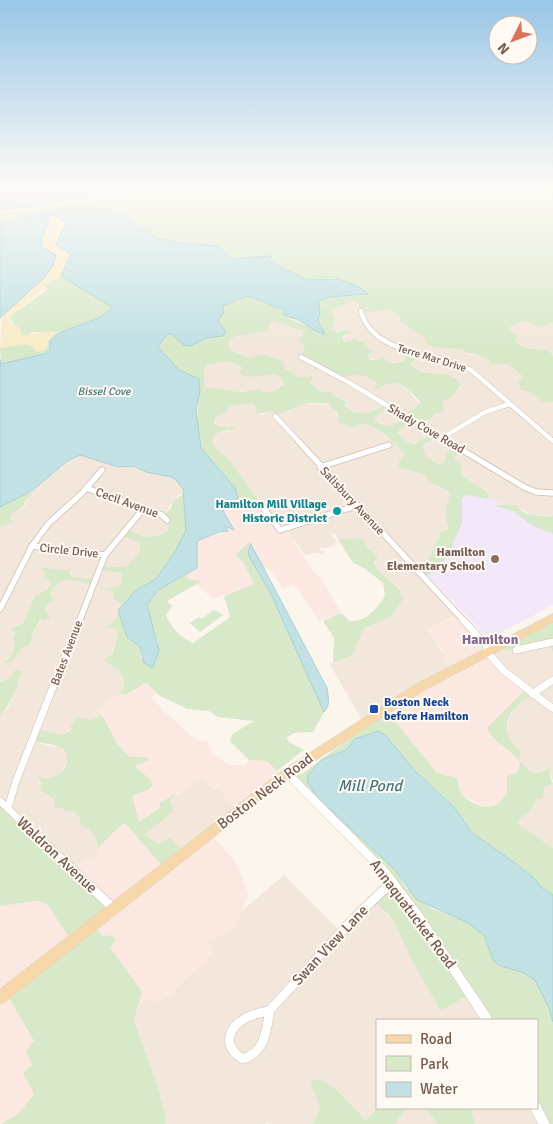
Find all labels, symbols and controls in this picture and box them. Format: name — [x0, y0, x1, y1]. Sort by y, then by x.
north arrow — [488, 15, 538, 65]
text: N — [494, 39, 513, 58]
street label: Terre Mar Drive — [396, 341, 468, 375]
water label: Bissel Cove — [78, 385, 131, 398]
street label: Shady Cove Road — [385, 401, 467, 457]
street label: Salisbury Avenue — [316, 464, 388, 538]
street label: Cecil Avenue — [93, 485, 161, 521]
place label: Hamilton Mill Village Historic District — [215, 497, 327, 526]
marker: Hamilton Mill Village Historic District — [331, 505, 343, 517]
street label: Circle Drive — [39, 540, 99, 562]
place label: Hamilton Elementary School — [387, 545, 485, 574]
marker: Hamilton Elementary School — [489, 553, 501, 565]
street label: Bates Avenue — [48, 618, 86, 688]
district label: Hamilton — [462, 631, 519, 648]
place label: Boston Neck before Hamilton — [384, 695, 469, 724]
marker: Boston Neck before Hamilton — [368, 703, 380, 715]
street label: Boston Neck Road — [213, 749, 317, 833]
water label: Mill Pond — [338, 776, 405, 796]
street label: Waldron Avenue — [13, 813, 101, 897]
street label: Annaquatucket Road — [366, 856, 460, 972]
street label: Swan View Lane — [288, 901, 372, 989]
legend — [376, 1019, 538, 1109]
text: Road — [420, 1030, 452, 1048]
text: Park — [420, 1055, 449, 1073]
text: Water — [420, 1080, 458, 1098]

